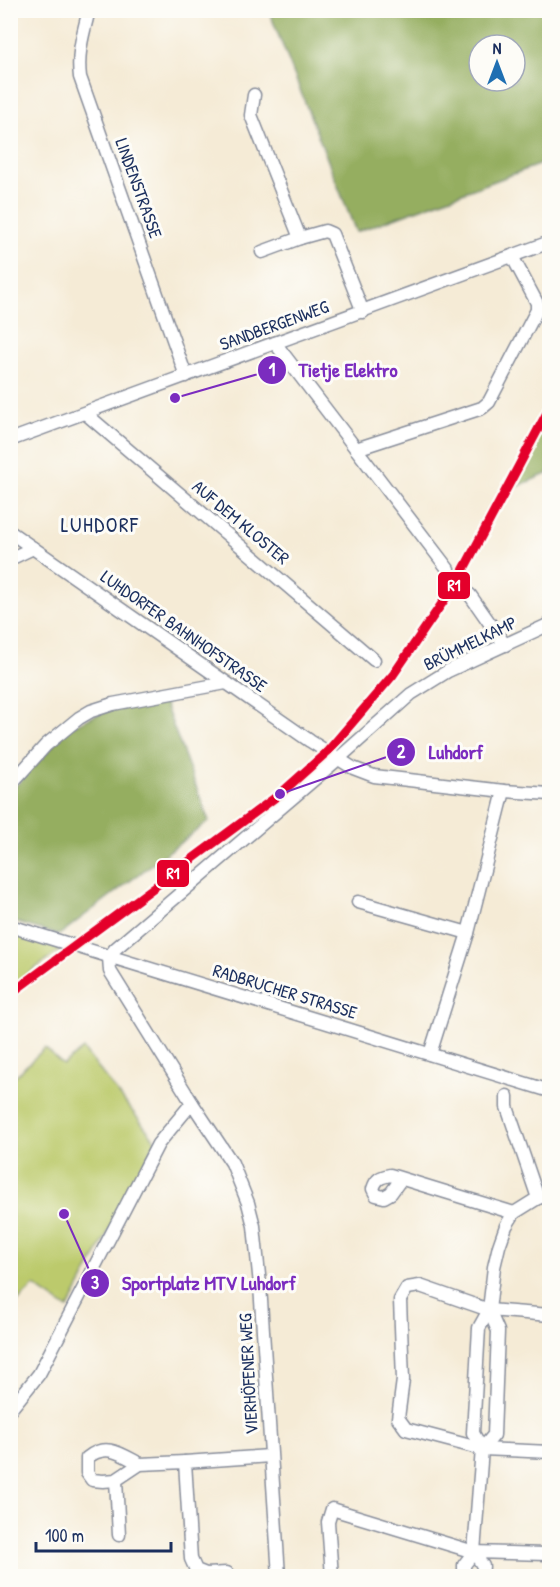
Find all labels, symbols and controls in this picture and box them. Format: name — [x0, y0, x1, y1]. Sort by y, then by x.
north arrow — [467, 33, 527, 93]
text: N — [493, 37, 502, 59]
street label: LINDENSTRASSE — [109, 135, 169, 242]
street label: SANDBERGENWEG — [216, 294, 332, 356]
callout: Tietje Elektro — [257, 351, 410, 389]
text: Tietje Elektro — [298, 356, 398, 383]
text: 1 — [269, 357, 276, 382]
street label: AUF DEM KLOSTER — [187, 474, 295, 570]
district label: LUHDORF — [61, 510, 139, 539]
street label: LUHDORFER BAHNHOFSTRASSE — [96, 564, 272, 698]
line badge: R1 — [437, 571, 471, 600]
text: R1 — [447, 574, 461, 596]
street label: BRÜMMELKAMP — [419, 610, 521, 676]
callout: Luhdorf — [386, 733, 495, 771]
text: Luhdorf — [429, 738, 484, 765]
text: 2 — [397, 739, 406, 764]
line badge: R1 — [156, 859, 190, 888]
text: R1 — [166, 862, 180, 884]
street label: RADBRUCHER STRASSE — [210, 957, 360, 1025]
callout: Sportplatz MTV Luhdorf — [80, 1264, 308, 1302]
text: Sportplatz MTV Luhdorf — [122, 1269, 297, 1297]
text: 3 — [91, 1270, 99, 1295]
street label: VIERHÖFENER WEG — [232, 1313, 264, 1435]
scale bar — [36, 1515, 171, 1553]
text: 100 m — [45, 1523, 84, 1548]

